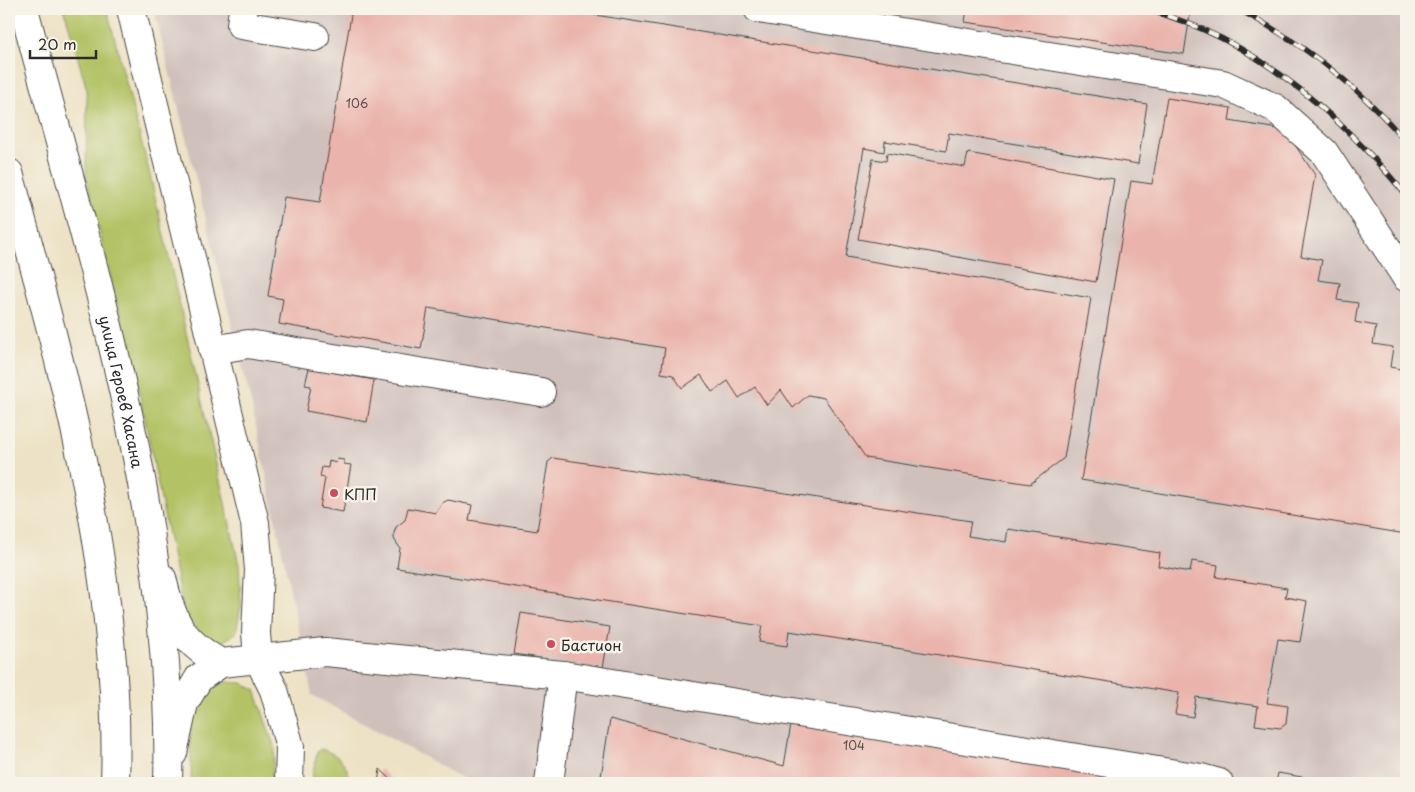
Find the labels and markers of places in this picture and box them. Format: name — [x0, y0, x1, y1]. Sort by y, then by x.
place label: КПП — [344, 482, 377, 505]
marker: КПП — [328, 487, 340, 499]
place label: Бастион — [561, 633, 622, 656]
marker: Бастион — [545, 638, 557, 650]

